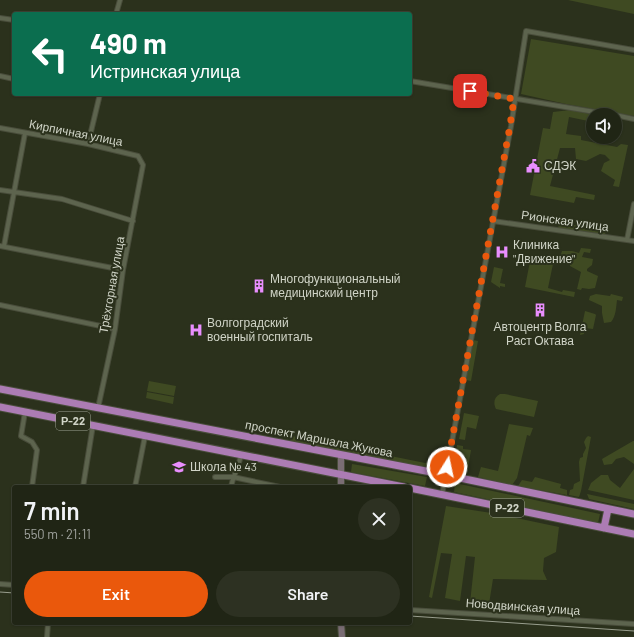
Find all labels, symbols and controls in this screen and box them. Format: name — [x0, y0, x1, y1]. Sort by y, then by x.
text: 490 m — [90, 26, 167, 60]
icon: left — [24, 28, 76, 80]
text: Истринская улица — [90, 60, 240, 82]
pin — [453, 74, 487, 108]
icon: arrive — [459, 80, 481, 102]
map controls — [586, 108, 622, 144]
button: sound — [586, 108, 622, 144]
street label: Кирпичная улица — [28, 116, 124, 149]
public building icon: СДЭК — [525, 158, 541, 174]
place label: СДЭК — [544, 158, 576, 173]
street label: Рионская улица — [520, 207, 610, 234]
street label: Трёхгорная улица — [96, 235, 128, 335]
place label: Клиника "Движение" — [513, 237, 575, 266]
hospital icon: Клиника "Движение" — [494, 244, 510, 260]
place label: Многофункциональный медицинский центр — [270, 271, 400, 300]
building icon: Многофункциональный медицинский центр — [251, 278, 267, 294]
building icon: Автоцентр Волга Раст Октава — [532, 302, 548, 318]
place label: Волгоградский военный госпиталь — [207, 315, 313, 343]
place label: Автоцентр Волга Раст Октава — [494, 319, 587, 347]
hospital icon: Волгоградский военный госпиталь — [188, 322, 204, 338]
road number: Р-22 — [56, 412, 90, 430]
street label: проспект Маршала Жукова — [244, 417, 395, 460]
position arrow — [426, 446, 468, 488]
school or university icon: Школа № 43 — [171, 459, 187, 475]
place label: Школа № 43 — [190, 459, 257, 473]
text: 7 min — [24, 496, 80, 525]
button: close — [358, 498, 400, 540]
road number: Р-22 — [490, 499, 524, 517]
text: 550 m · 21:11 — [24, 526, 91, 542]
button: Exit — [24, 571, 208, 617]
button: Share — [216, 571, 400, 617]
street label: Новодвинская улица — [465, 595, 581, 618]

